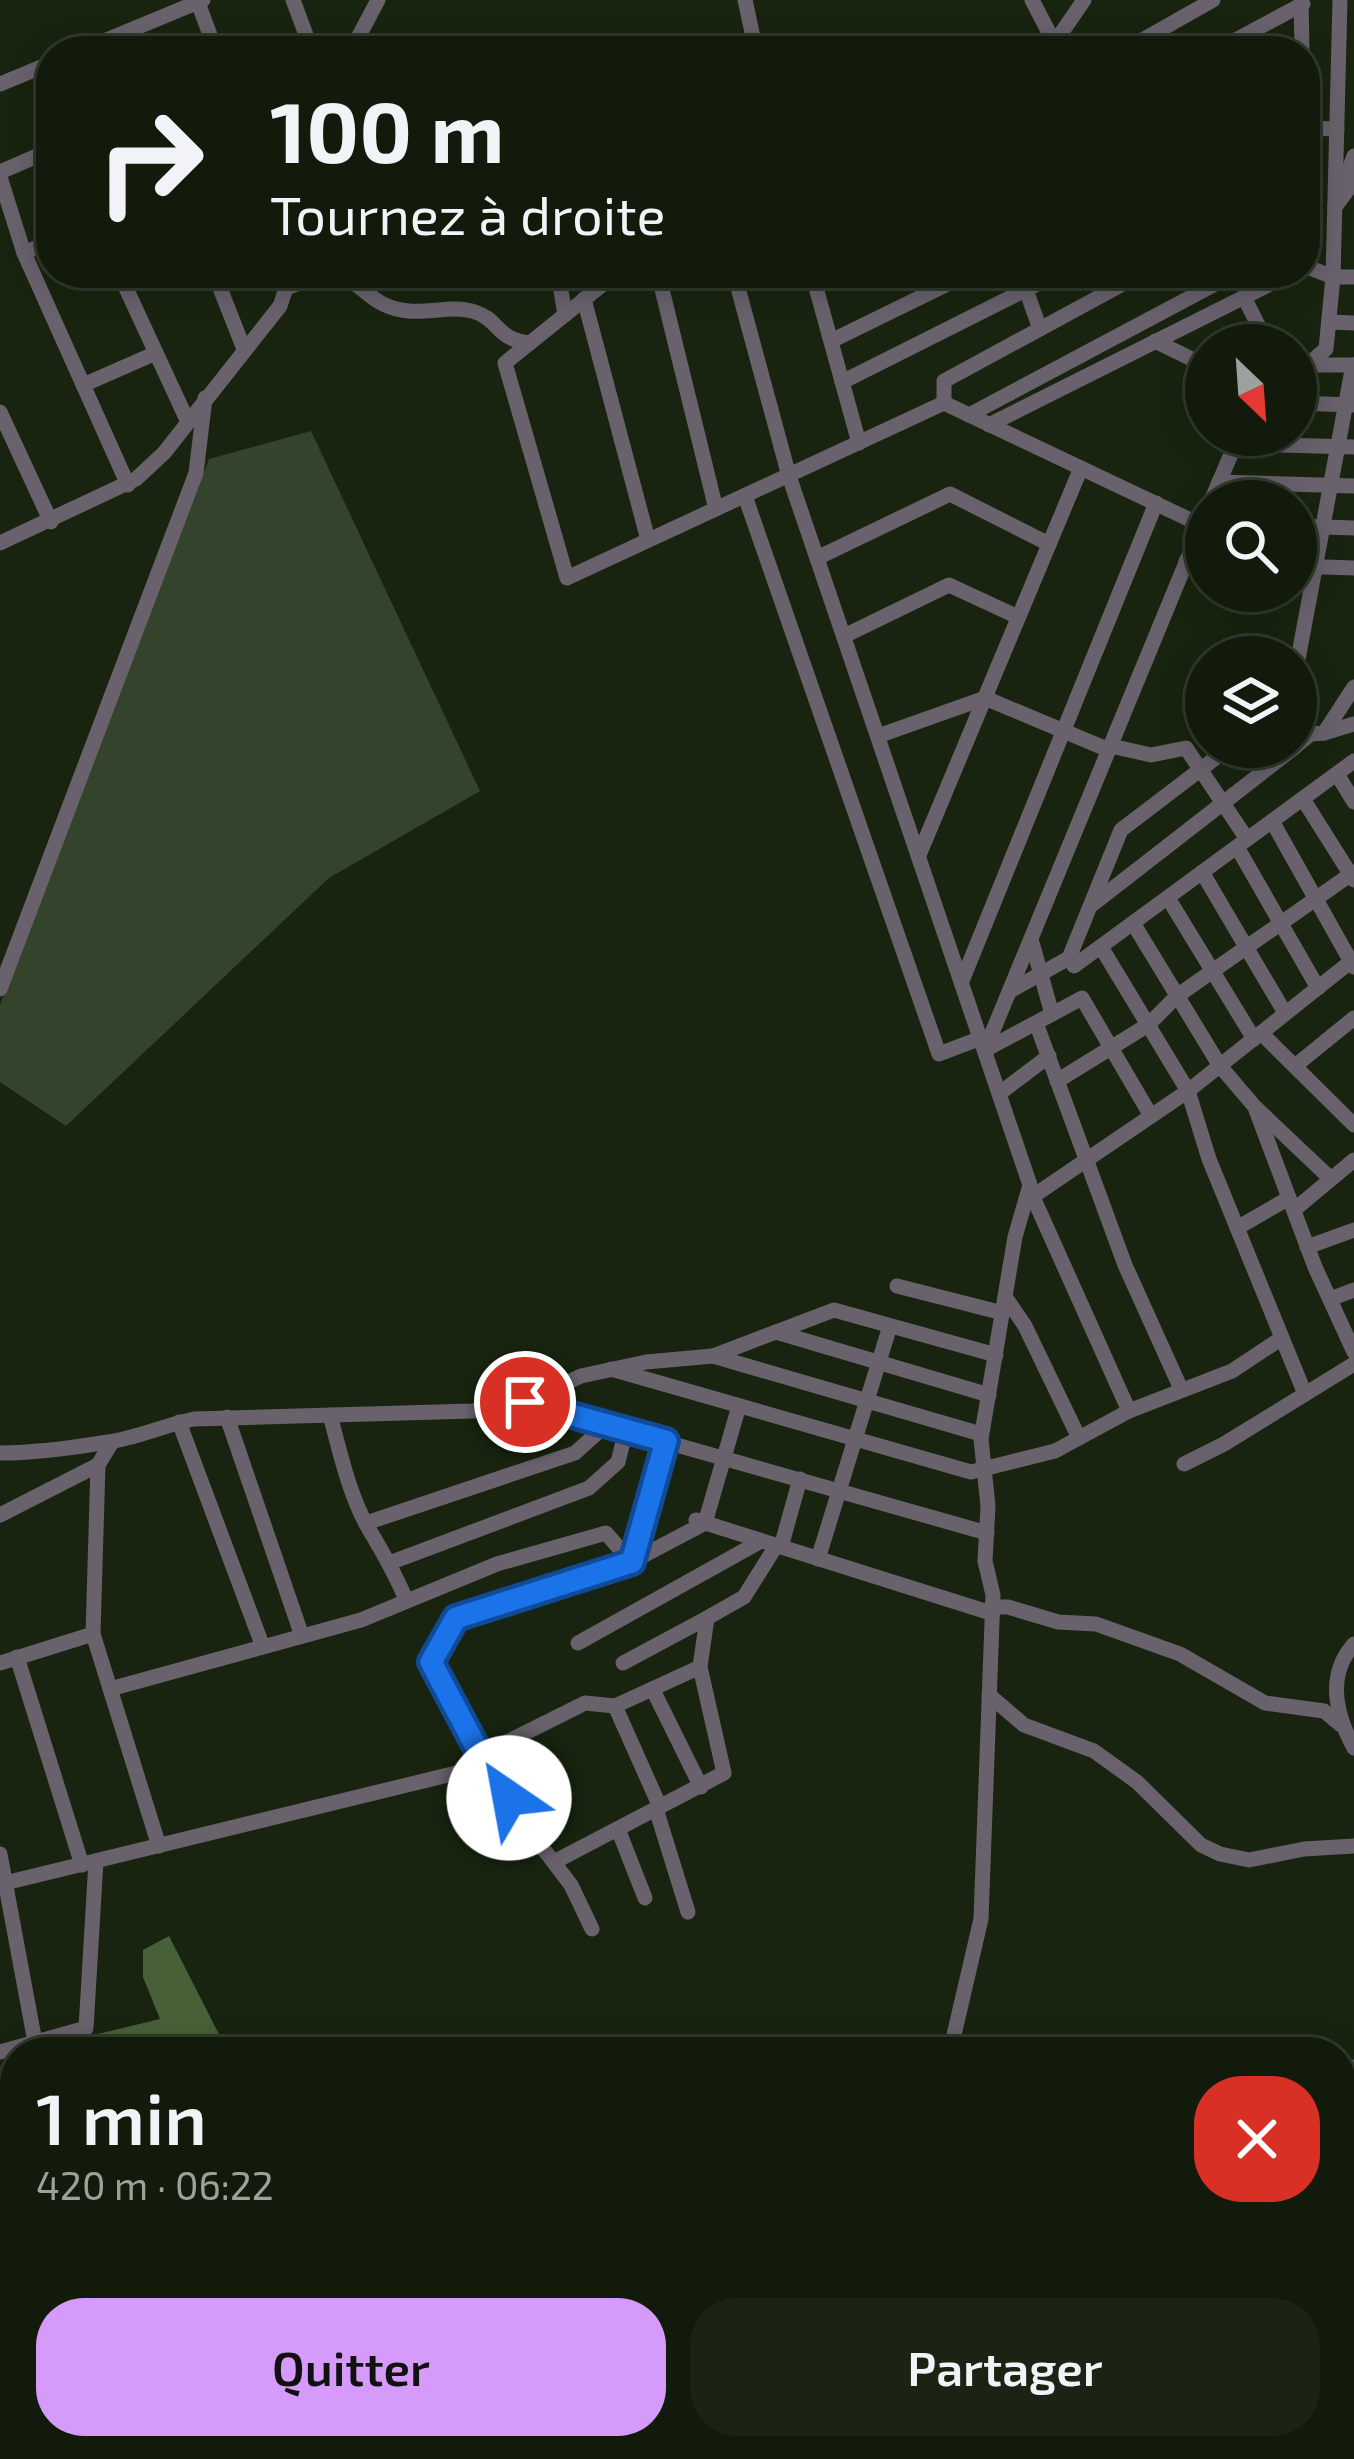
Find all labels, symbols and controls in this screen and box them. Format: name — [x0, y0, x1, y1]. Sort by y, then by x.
text: 100 m — [270, 79, 504, 180]
icon: right — [72, 84, 228, 240]
text: Tournez à droite — [270, 181, 666, 246]
north arrow — [1185, 324, 1317, 456]
map controls — [1185, 324, 1317, 768]
button: search — [1185, 480, 1317, 612]
button: layers — [1185, 636, 1317, 768]
pin — [474, 1351, 576, 1453]
icon: arrive — [492, 1369, 558, 1435]
position arrow — [446, 1735, 572, 1861]
text: 1 min — [36, 2073, 207, 2159]
button: close — [1194, 2076, 1320, 2202]
text: 420 m · 06:22 — [36, 2161, 274, 2208]
button: Quitter — [36, 2298, 666, 2436]
button: Partager — [690, 2298, 1320, 2436]

